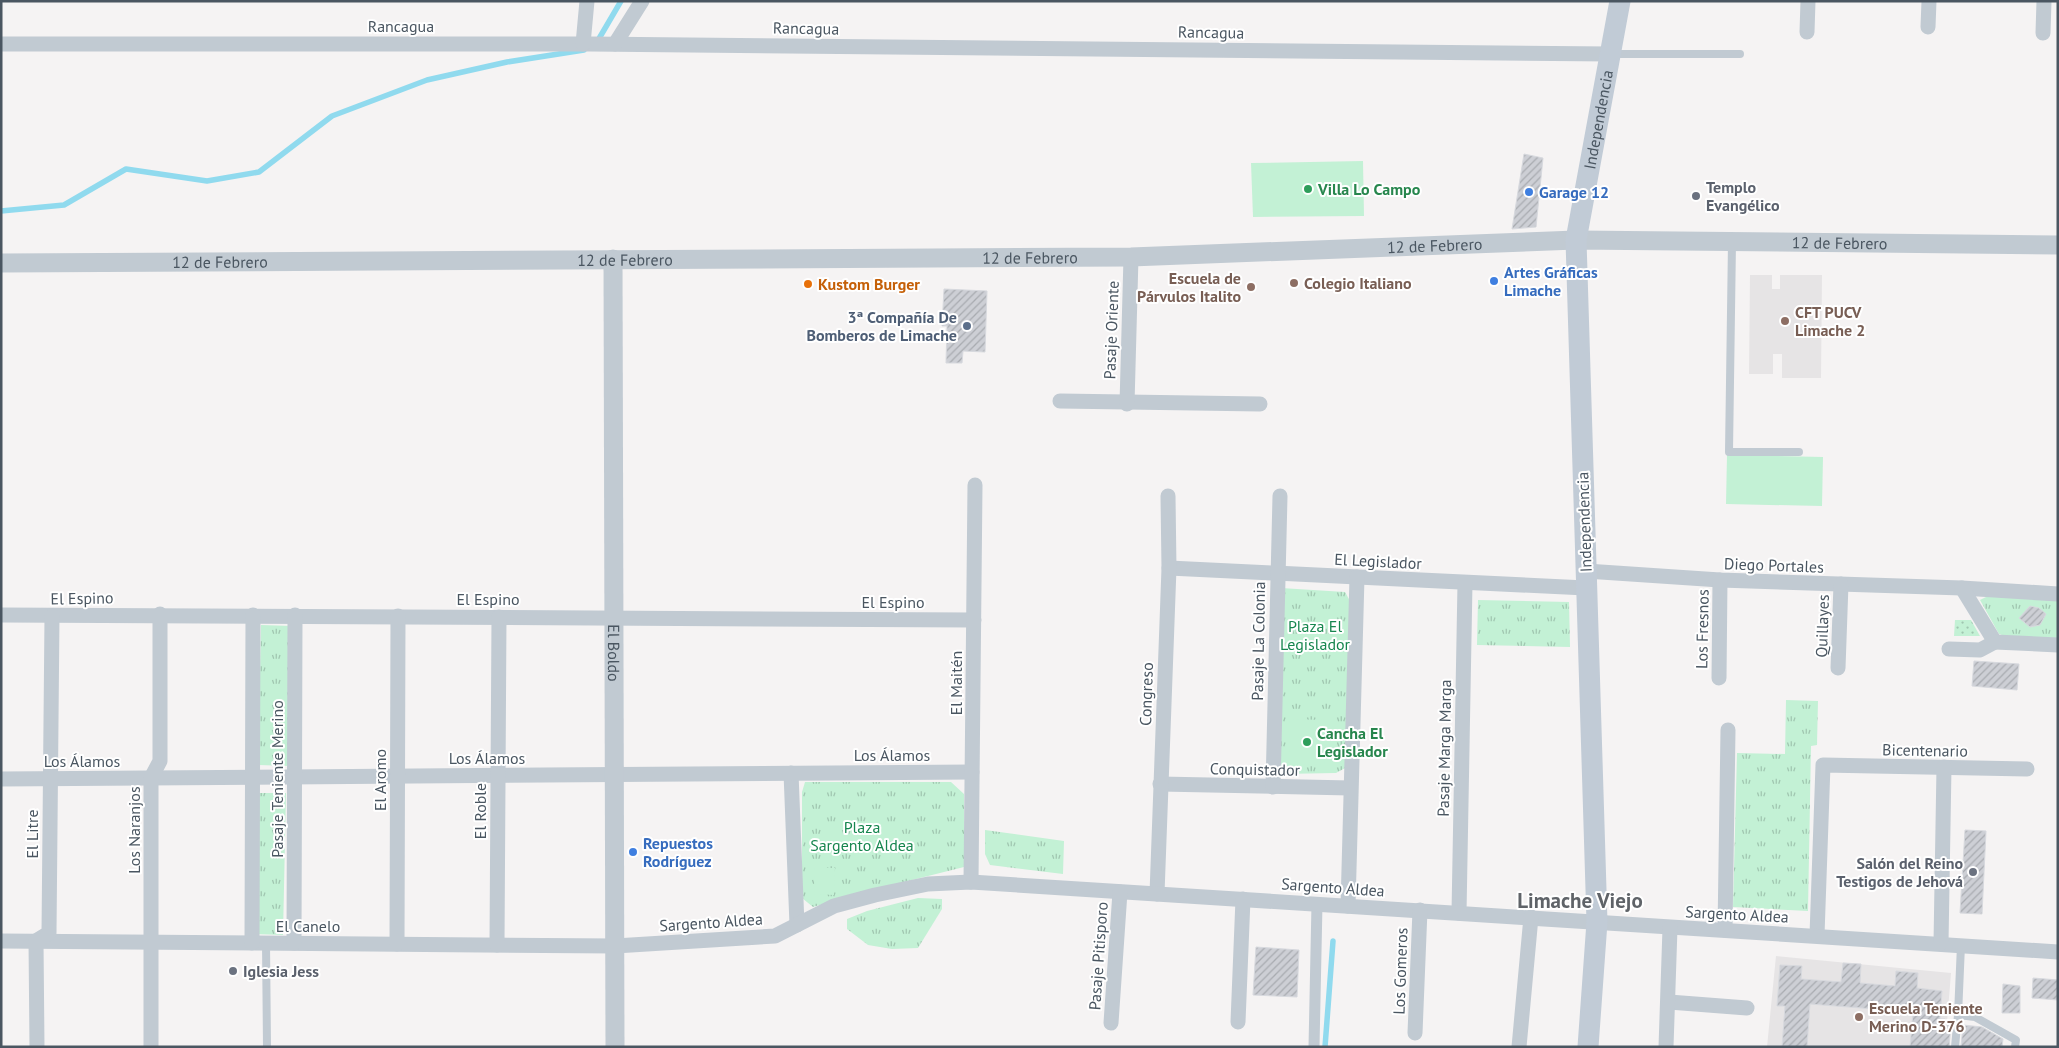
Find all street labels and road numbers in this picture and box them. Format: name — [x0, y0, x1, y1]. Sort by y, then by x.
street label: Rancagua — [368, 16, 434, 36]
street label: Rancagua — [773, 17, 839, 39]
street label: Rancagua — [1178, 21, 1244, 43]
street label: Independencia — [1579, 68, 1617, 171]
street label: 12 de Febrero — [1792, 232, 1887, 253]
street label: 12 de Febrero — [1387, 234, 1483, 257]
street label: 12 de Febrero — [982, 247, 1078, 268]
street label: 12 de Febrero — [577, 249, 673, 270]
street label: 12 de Febrero — [172, 252, 268, 272]
street label: Pasaje Oriente — [1099, 280, 1123, 380]
street label: Independencia — [1572, 471, 1596, 573]
street label: El Legislador — [1334, 549, 1423, 573]
street label: Diego Portales — [1724, 553, 1825, 577]
street label: Pasaje La Colonia — [1247, 581, 1269, 701]
street label: El Espino — [50, 587, 114, 609]
street label: El Espino — [456, 589, 520, 609]
street label: Los Fresnos — [1691, 589, 1713, 669]
street label: El Espino — [861, 592, 925, 612]
street label: Quillayes — [1811, 594, 1833, 658]
street label: El Boldo — [604, 624, 624, 682]
street label: El Maitén — [946, 651, 966, 715]
street label: Congreso — [1135, 662, 1157, 726]
street label: Pasaje Marga Marga — [1433, 679, 1455, 817]
street label: Pasaje Teniente Merino — [267, 700, 287, 858]
street label: Bicentenario — [1882, 739, 1968, 761]
street label: Los Álamos — [854, 745, 931, 765]
street label: Los Álamos — [449, 748, 526, 768]
street label: El Aromo — [370, 749, 390, 811]
street label: Los Álamos — [44, 751, 121, 771]
street label: Conquistador — [1210, 758, 1301, 780]
street label: El Roble — [470, 783, 490, 839]
street label: Los Naranjos — [124, 786, 144, 874]
street label: El Litre — [22, 809, 42, 859]
street label: Sargento Aldea — [1281, 873, 1385, 901]
street label: Pasaje Pitisporo — [1084, 901, 1112, 1011]
street label: Sargento Aldea — [1685, 901, 1789, 927]
street label: Sargento Aldea — [659, 908, 763, 936]
street label: El Canelo — [276, 916, 340, 936]
street label: Los Gomeros — [1388, 927, 1412, 1015]

